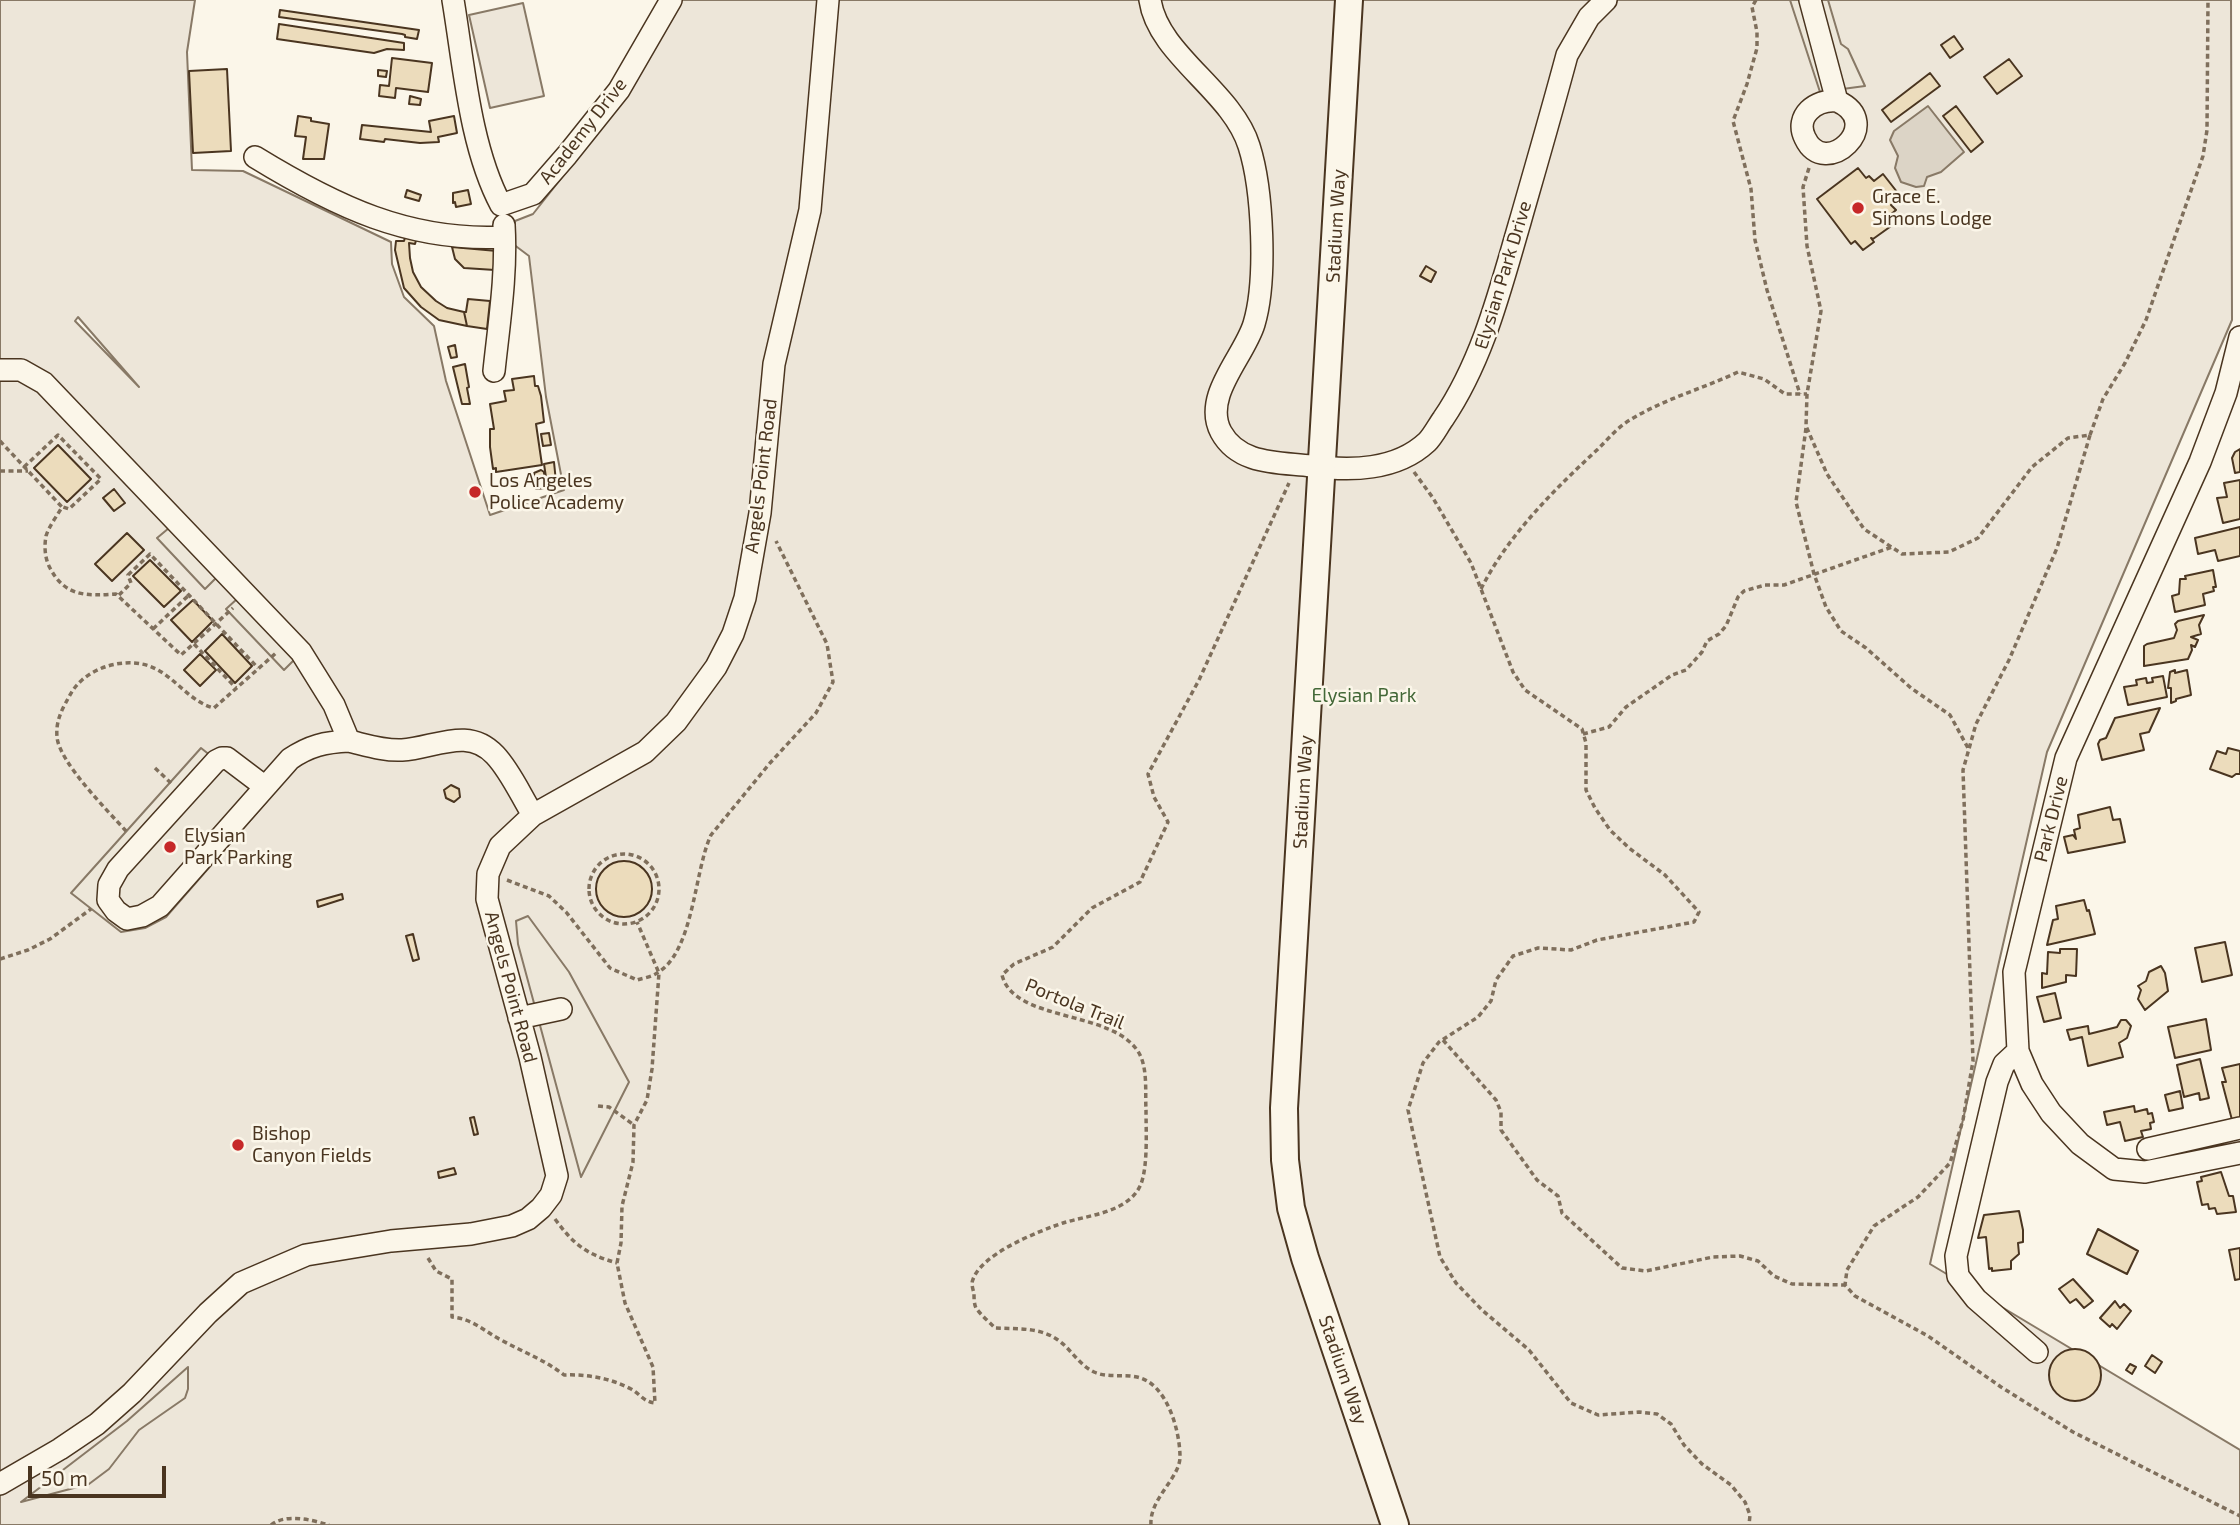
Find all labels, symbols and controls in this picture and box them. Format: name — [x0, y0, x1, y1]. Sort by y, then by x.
street label: Academy Drive — [534, 73, 632, 189]
street label: Stadium Way — [1322, 169, 1350, 283]
place label: Grace E. Simons Lodge — [1872, 186, 1992, 230]
street label: Elysian Park Drive — [1470, 198, 1536, 352]
marker: Grace E. Simons Lodge — [1850, 200, 1866, 216]
street label: Angels Point Road — [740, 397, 782, 555]
place label: Los Angeles Police Academy — [489, 470, 624, 514]
marker: Los Angeles Police Academy — [467, 484, 483, 500]
park label: Elysian Park — [1312, 685, 1416, 707]
street label: Stadium Way — [1289, 735, 1317, 849]
street label: Park Drive — [2029, 773, 2073, 865]
place label: Elysian Park Parking — [184, 825, 292, 869]
marker: Elysian Park Parking — [162, 839, 178, 855]
street label: Angels Point Road — [480, 909, 542, 1065]
street label: Portola Trail — [1022, 974, 1128, 1034]
place label: Bishop Canyon Fields — [252, 1123, 372, 1167]
marker: Bishop Canyon Fields — [230, 1137, 246, 1153]
street label: Stadium Way — [1314, 1312, 1372, 1428]
scale bar — [32, 1452, 170, 1496]
text: 50 m — [41, 1465, 88, 1490]

